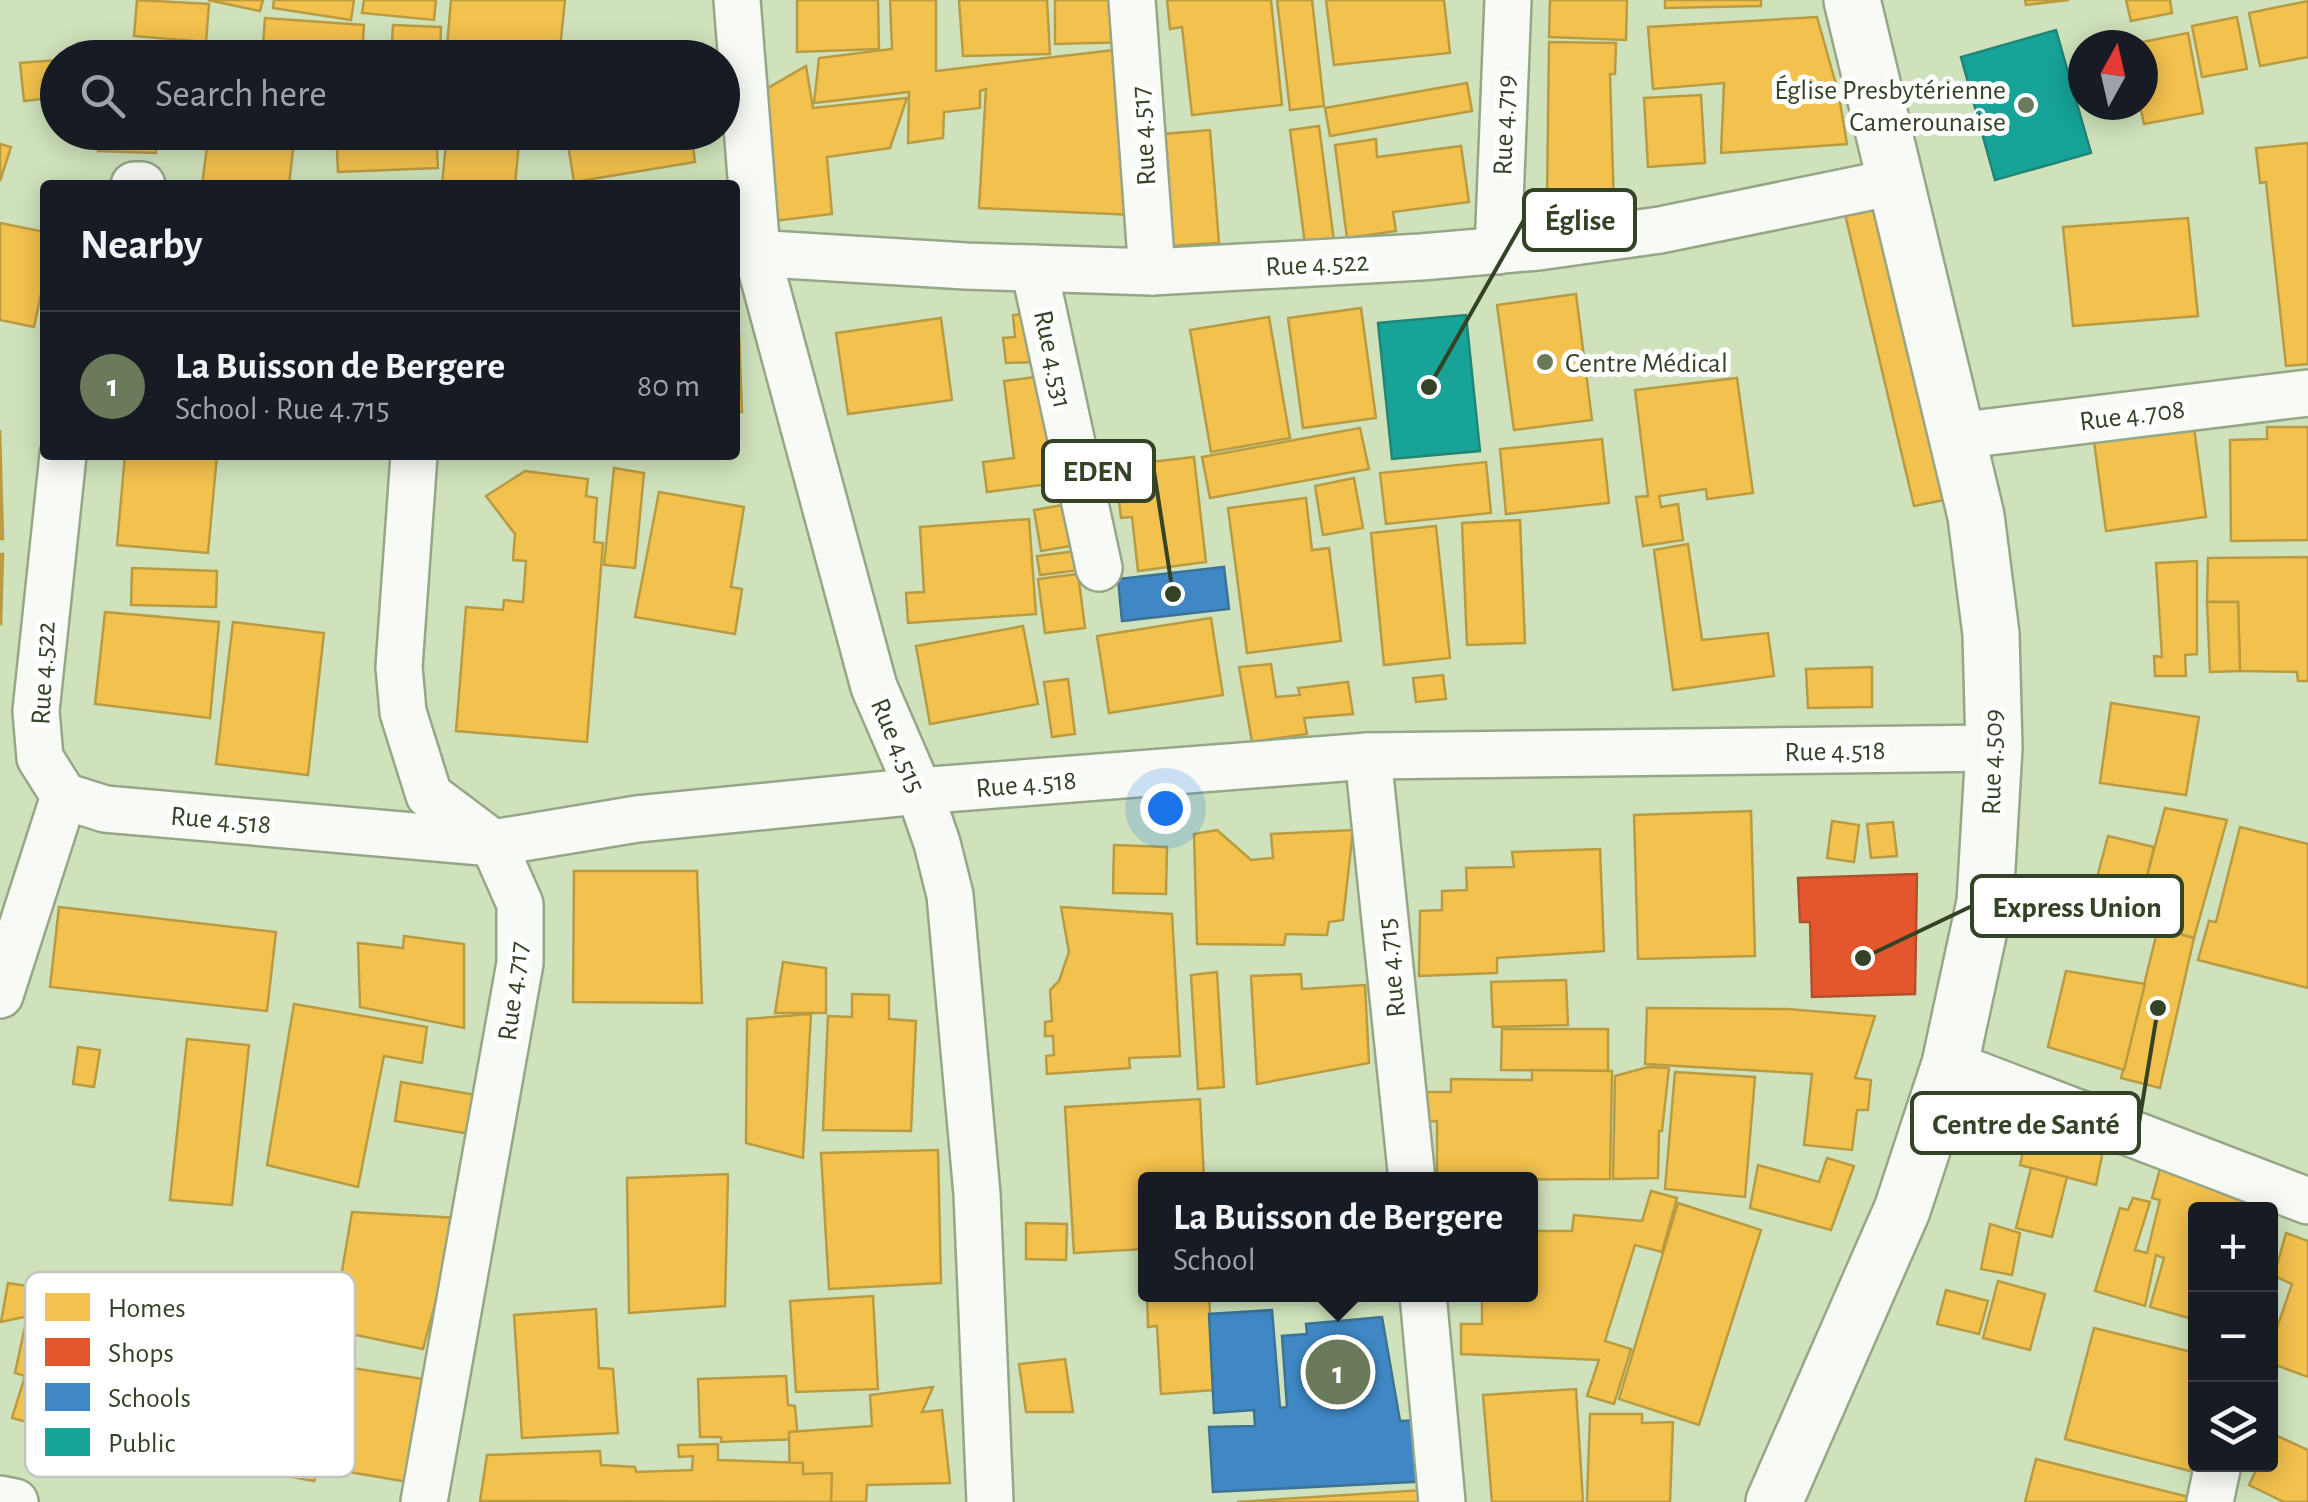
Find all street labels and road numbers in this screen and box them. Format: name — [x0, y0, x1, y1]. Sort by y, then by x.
street label: Rue 4.719 — [1489, 74, 1521, 176]
street label: Rue 4.517 — [1127, 85, 1161, 187]
street label: Rue 4.522 — [1265, 248, 1370, 282]
street label: Rue 4.531 — [1028, 308, 1076, 411]
street label: Rue 4.708 — [2078, 396, 2187, 436]
street label: Rue 4.522 — [27, 621, 61, 726]
street label: Rue 4.515 — [865, 694, 930, 797]
street label: Rue 4.509 — [1978, 709, 2008, 815]
street label: Rue 4.518 — [1784, 737, 1886, 767]
street label: Rue 4.518 — [975, 767, 1078, 803]
street label: Rue 4.518 — [169, 803, 272, 839]
street label: Rue 4.715 — [1373, 917, 1411, 1019]
street label: Rue 4.717 — [494, 940, 534, 1042]

